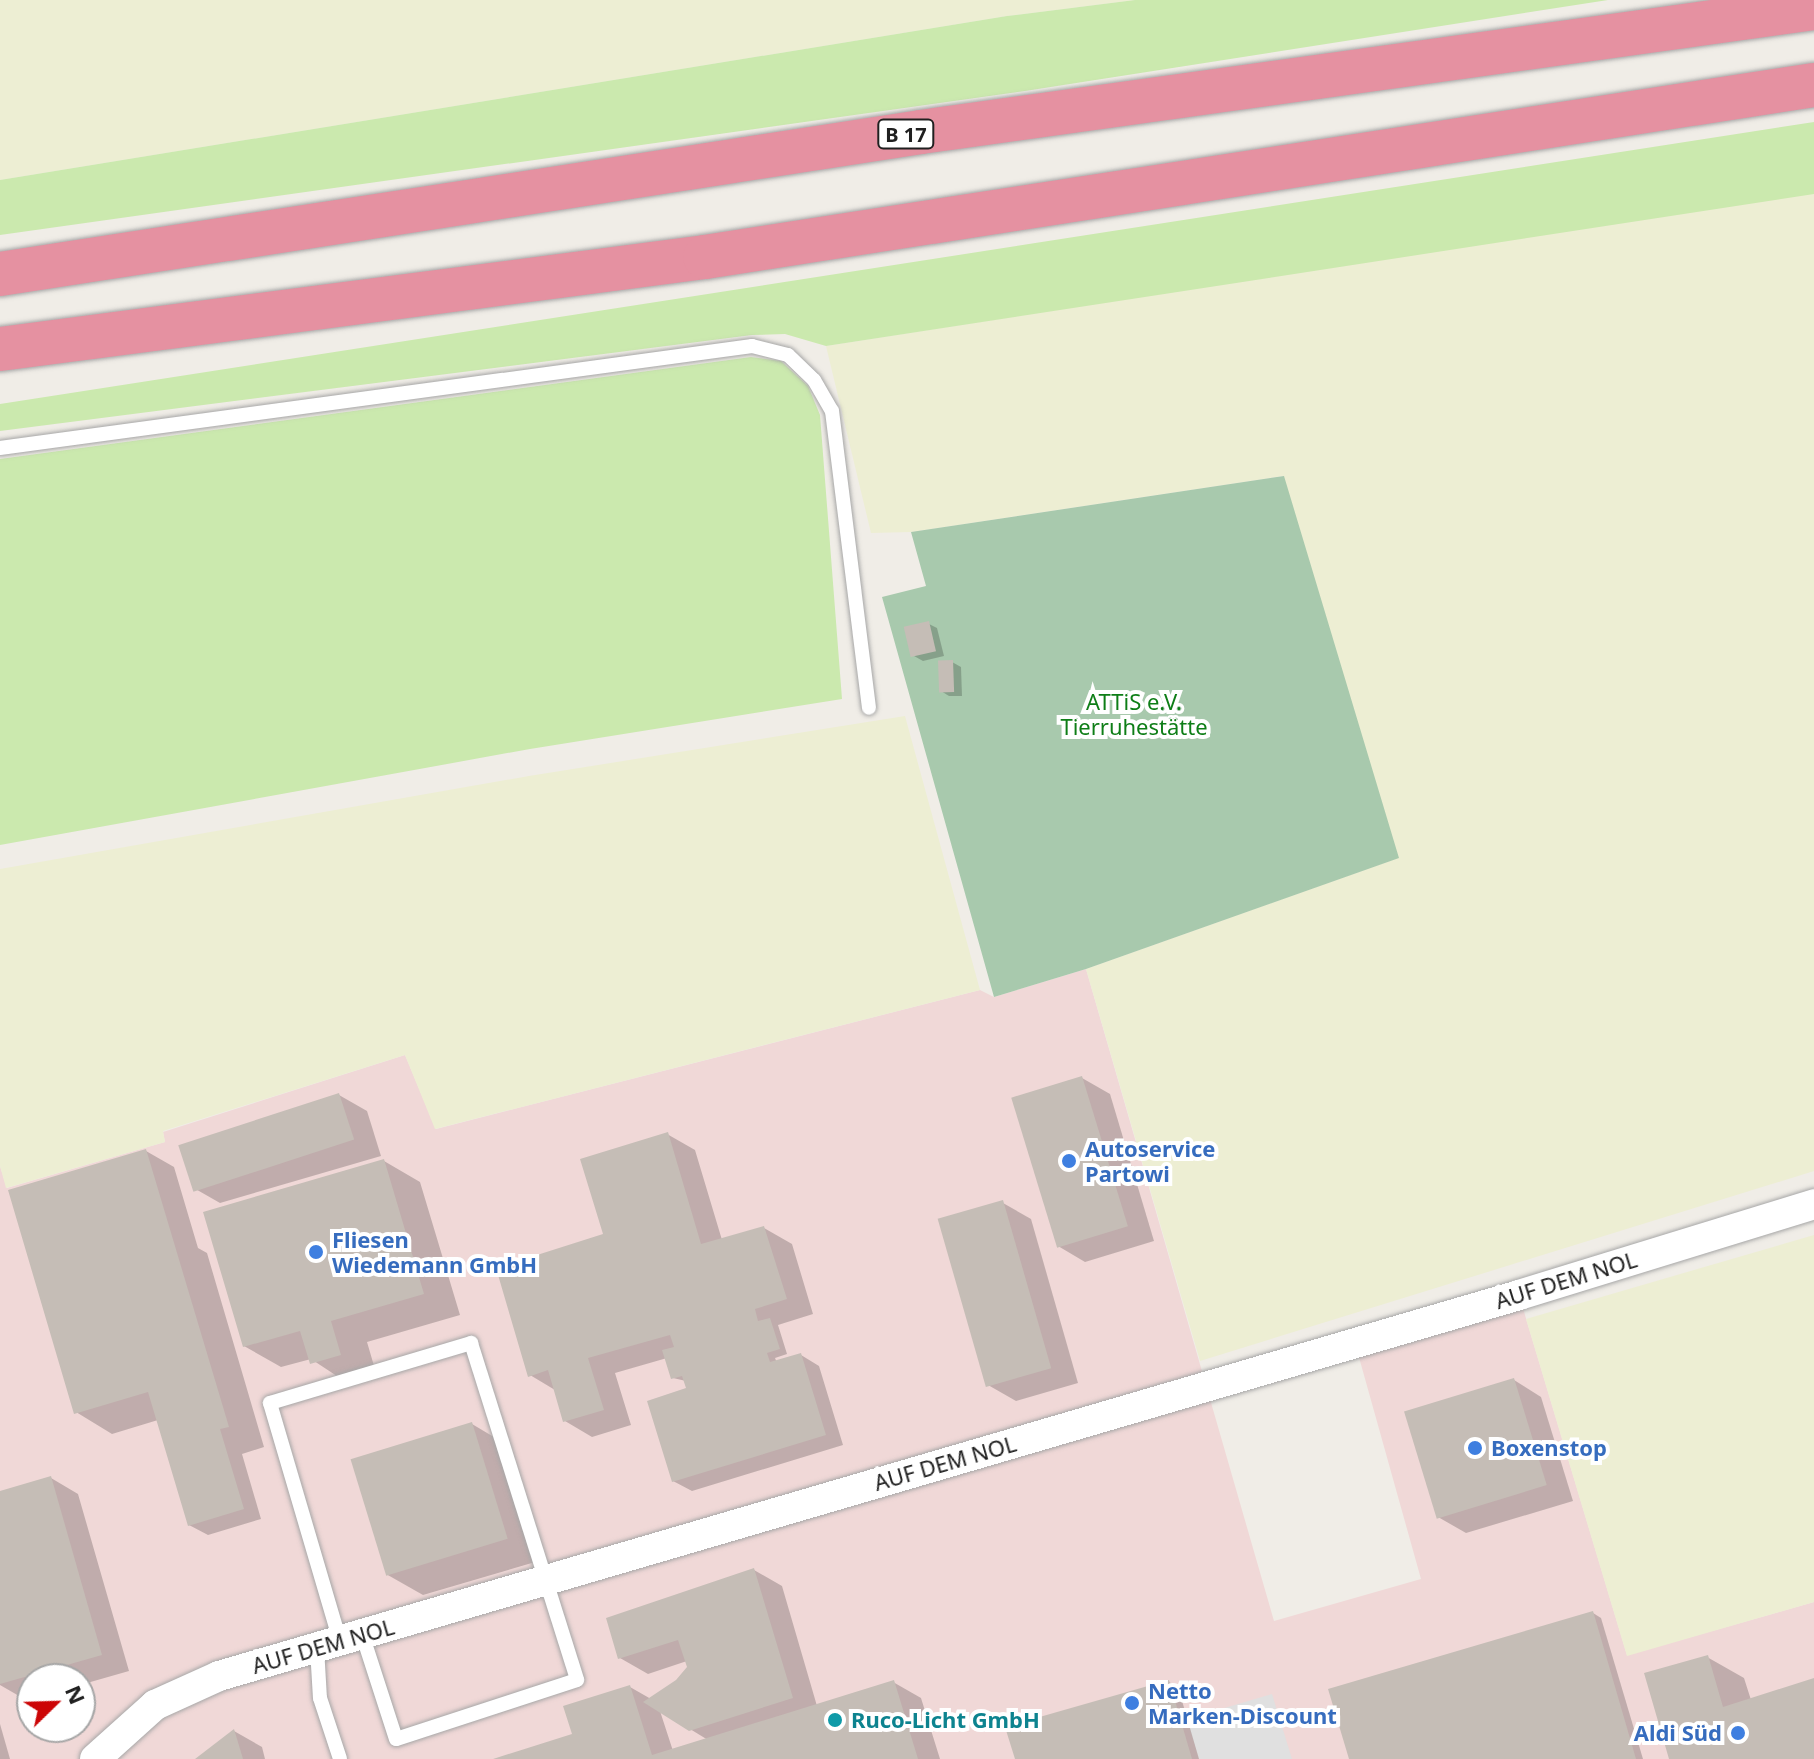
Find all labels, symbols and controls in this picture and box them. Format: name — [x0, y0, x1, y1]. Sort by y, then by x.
road number: B 17 — [876, 118, 936, 150]
park label: ATTiS e.V. Tierruhestätte — [1060, 688, 1208, 740]
place label: Autoservice Partowi — [1085, 1135, 1215, 1186]
marker: Autoservice Partowi — [1060, 1152, 1078, 1170]
place label: Fliesen Wiedemann GmbH — [332, 1226, 537, 1278]
marker: Fliesen Wiedemann GmbH — [307, 1243, 325, 1261]
street label: AUF DEM NOL — [1492, 1246, 1640, 1314]
street label: AUF DEM NOL — [871, 1430, 1019, 1496]
place label: Boxenstop — [1491, 1435, 1607, 1461]
marker: Boxenstop — [1466, 1439, 1484, 1457]
street label: AUF DEM NOL — [249, 1613, 397, 1679]
north arrow — [16, 1663, 96, 1743]
place label: Netto Marken-Discount — [1148, 1677, 1337, 1728]
text: N — [59, 1680, 94, 1708]
marker: Netto Marken-Discount — [1123, 1694, 1141, 1712]
place label: Ruco-Licht GmbH — [851, 1707, 1040, 1733]
marker: Ruco-Licht GmbH — [826, 1711, 844, 1729]
place label: Aldi Süd — [1634, 1720, 1722, 1746]
marker: Aldi Süd — [1729, 1724, 1747, 1742]

